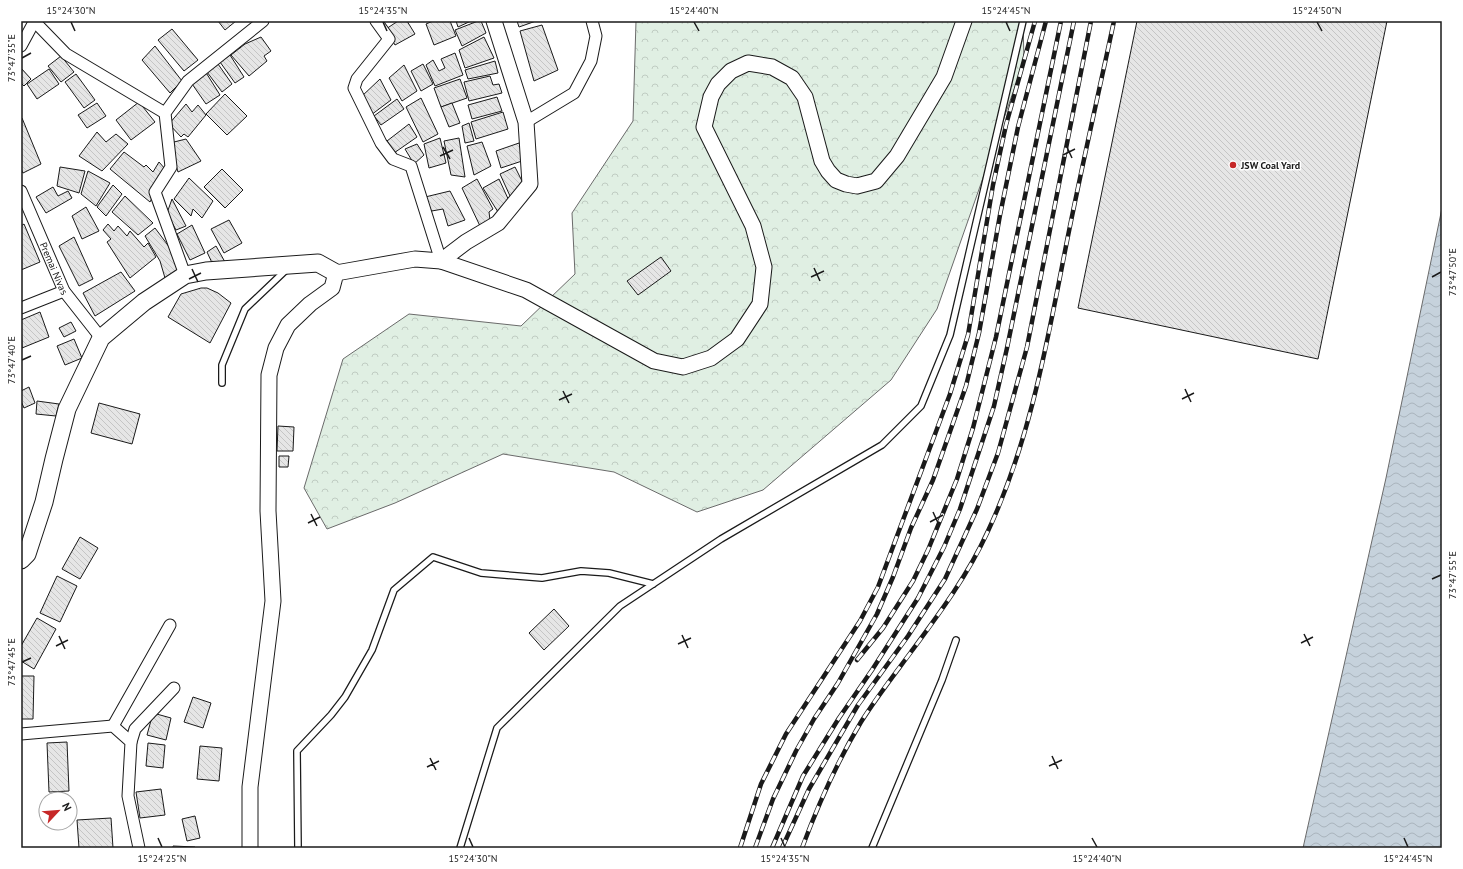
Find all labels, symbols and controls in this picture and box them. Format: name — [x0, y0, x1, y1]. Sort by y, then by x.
text: 15°24'30"N — [46, 4, 96, 17]
text: 15°24'35"N — [358, 4, 408, 17]
text: 15°24'40"N — [669, 4, 719, 17]
text: 15°24'45"N — [981, 4, 1031, 17]
text: 15°24'50"N — [1292, 4, 1342, 17]
text: 73°47'35"E — [5, 34, 18, 82]
place label: JSW Coal Yard — [1240, 159, 1300, 172]
marker: JSW Coal Yard — [1228, 160, 1238, 170]
street label: Premai Nivas — [37, 240, 71, 298]
text: 73°47'50"E — [1446, 248, 1459, 296]
text: 73°47'40"E — [5, 336, 18, 384]
text: 73°47'55"E — [1446, 551, 1459, 599]
text: 73°47'45"E — [5, 638, 18, 686]
north arrow — [38, 791, 78, 831]
text: N — [59, 800, 75, 813]
text: 15°24'25"N — [137, 852, 187, 865]
text: 15°24'30"N — [448, 852, 498, 865]
text: 15°24'35"N — [760, 852, 810, 865]
text: 15°24'40"N — [1072, 852, 1122, 865]
text: 15°24'45"N — [1383, 852, 1433, 865]

